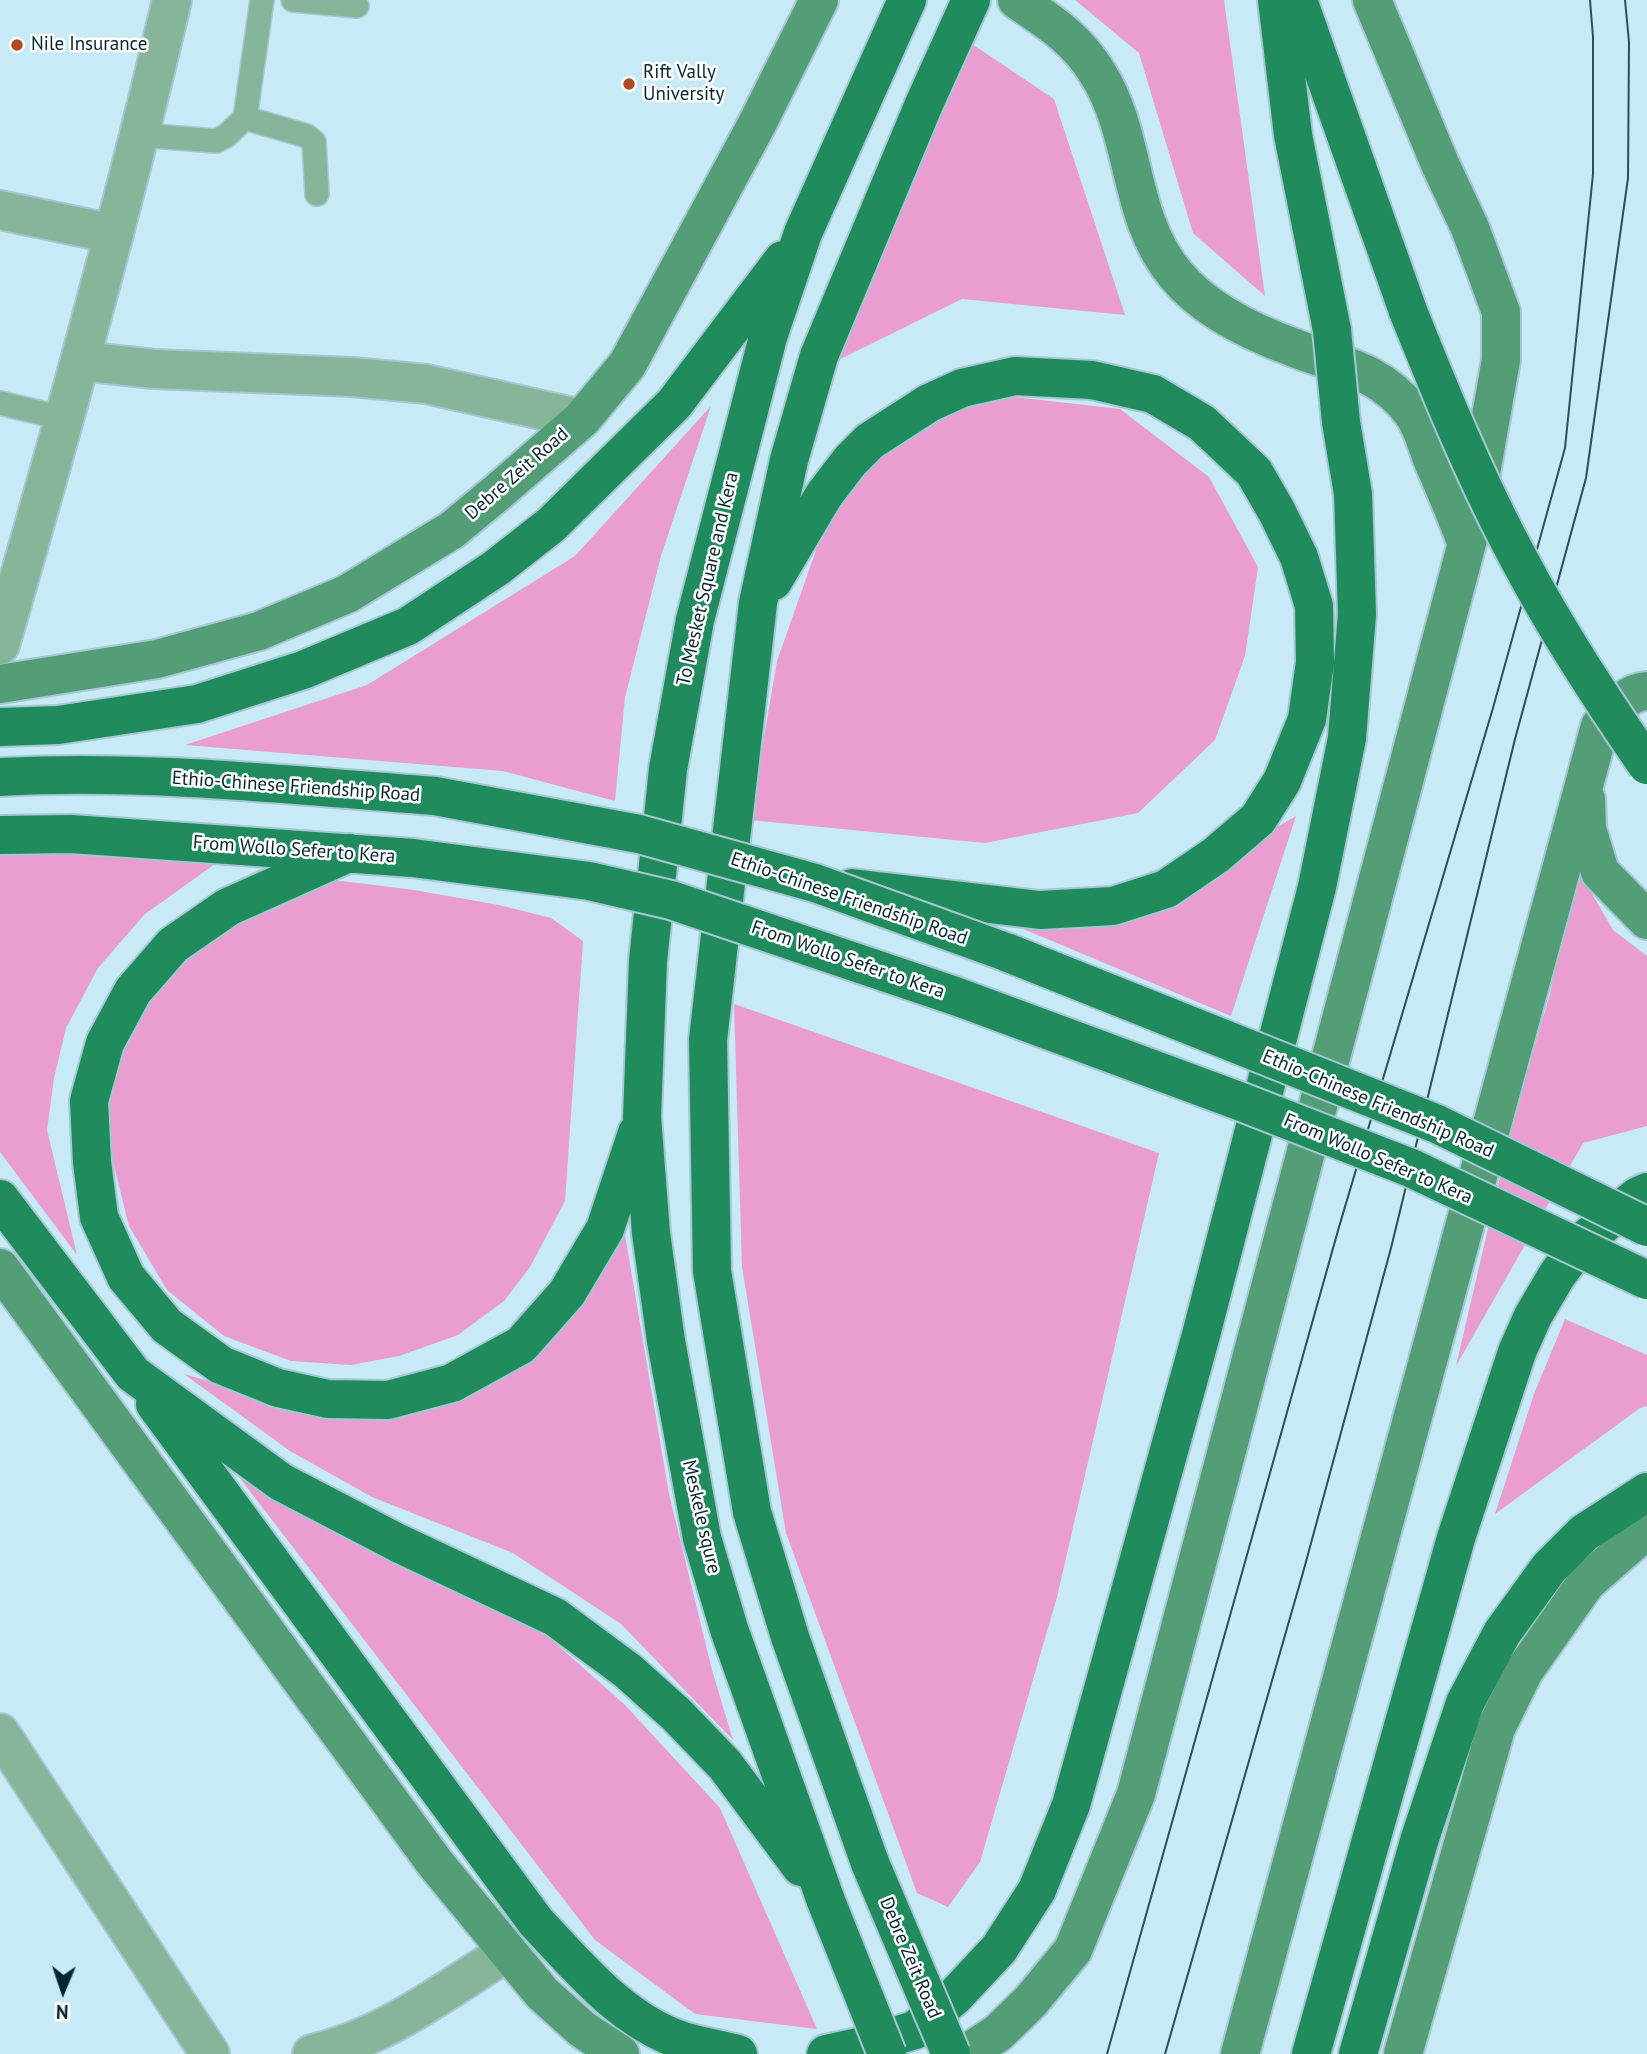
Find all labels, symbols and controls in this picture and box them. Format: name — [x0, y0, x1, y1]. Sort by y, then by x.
place label: Nile Insurance — [31, 34, 147, 56]
marker: Nile Insurance — [9, 37, 25, 53]
place label: Rift Vally University — [643, 62, 724, 106]
marker: Rift Vally University — [621, 76, 637, 92]
street label: Debre Zeit Road — [461, 423, 573, 525]
street label: To Mesket Square and Kera — [672, 470, 744, 688]
street label: Ethio-Chinese Friendship Road — [171, 767, 421, 807]
street label: From Wollo Sefer to Kera — [192, 832, 396, 868]
street label: Ethio-Chinese Friendship Road — [728, 848, 970, 950]
street label: From Wollo Sefer to Kera — [748, 916, 948, 1004]
street label: Ethio-Chinese Friendship Road — [1259, 1045, 1497, 1163]
street label: From Wollo Sefer to Kera — [1280, 1109, 1476, 1209]
street label: Meskele squre — [677, 1458, 725, 1576]
street label: Debre Zeit Road — [874, 1894, 946, 2022]
north arrow — [28, 1956, 98, 2026]
text: N — [56, 2000, 69, 2024]

